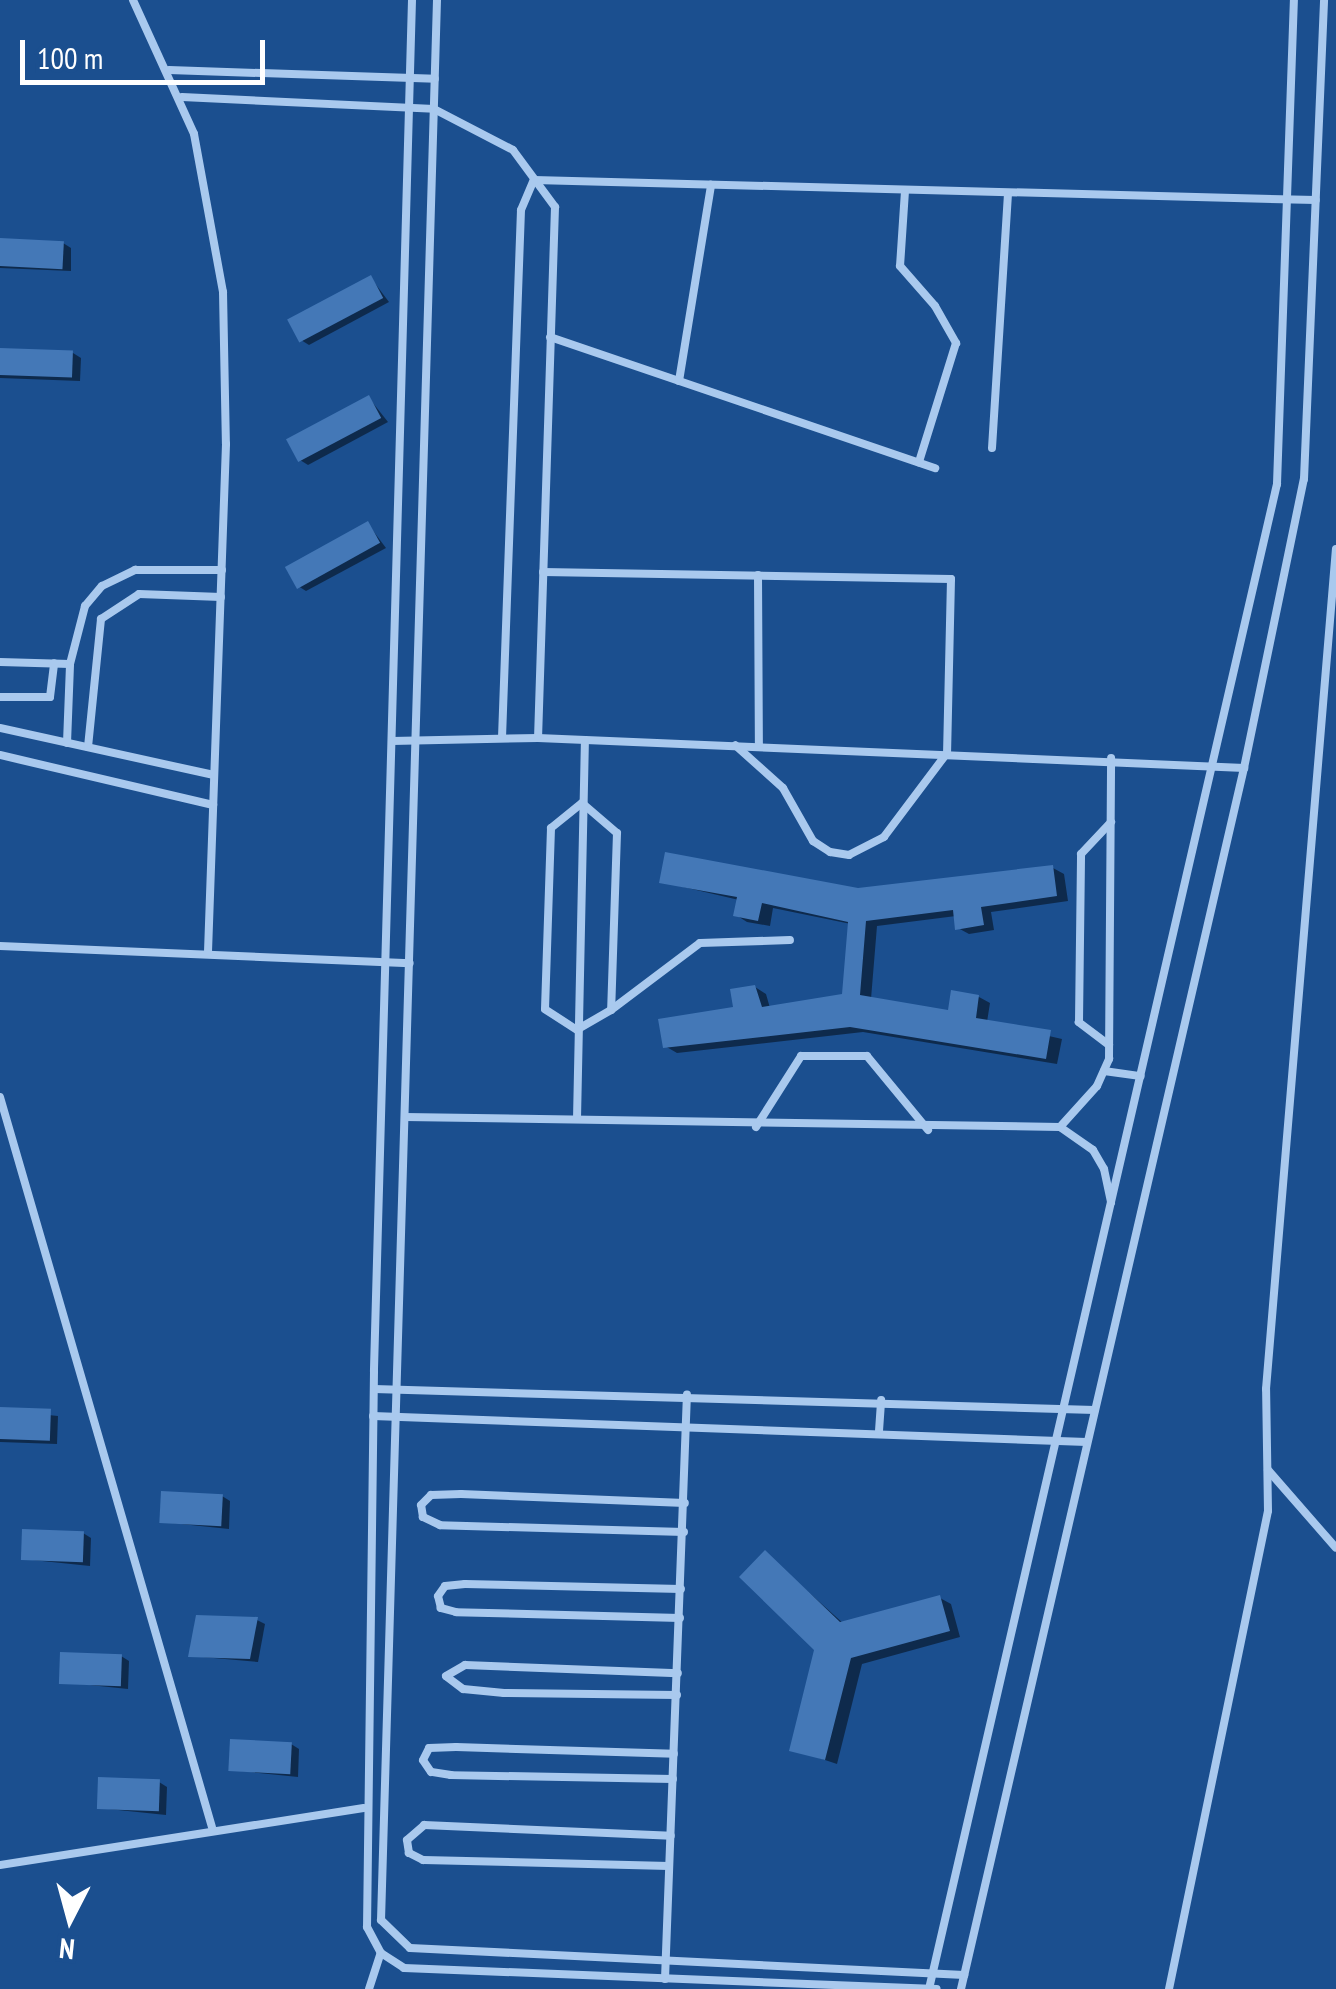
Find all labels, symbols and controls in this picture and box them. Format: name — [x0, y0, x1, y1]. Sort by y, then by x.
scale bar — [25, 20, 270, 82]
text: 100 m — [37, 38, 103, 77]
north arrow — [20, 1869, 120, 1969]
text: N — [57, 1930, 76, 1969]

